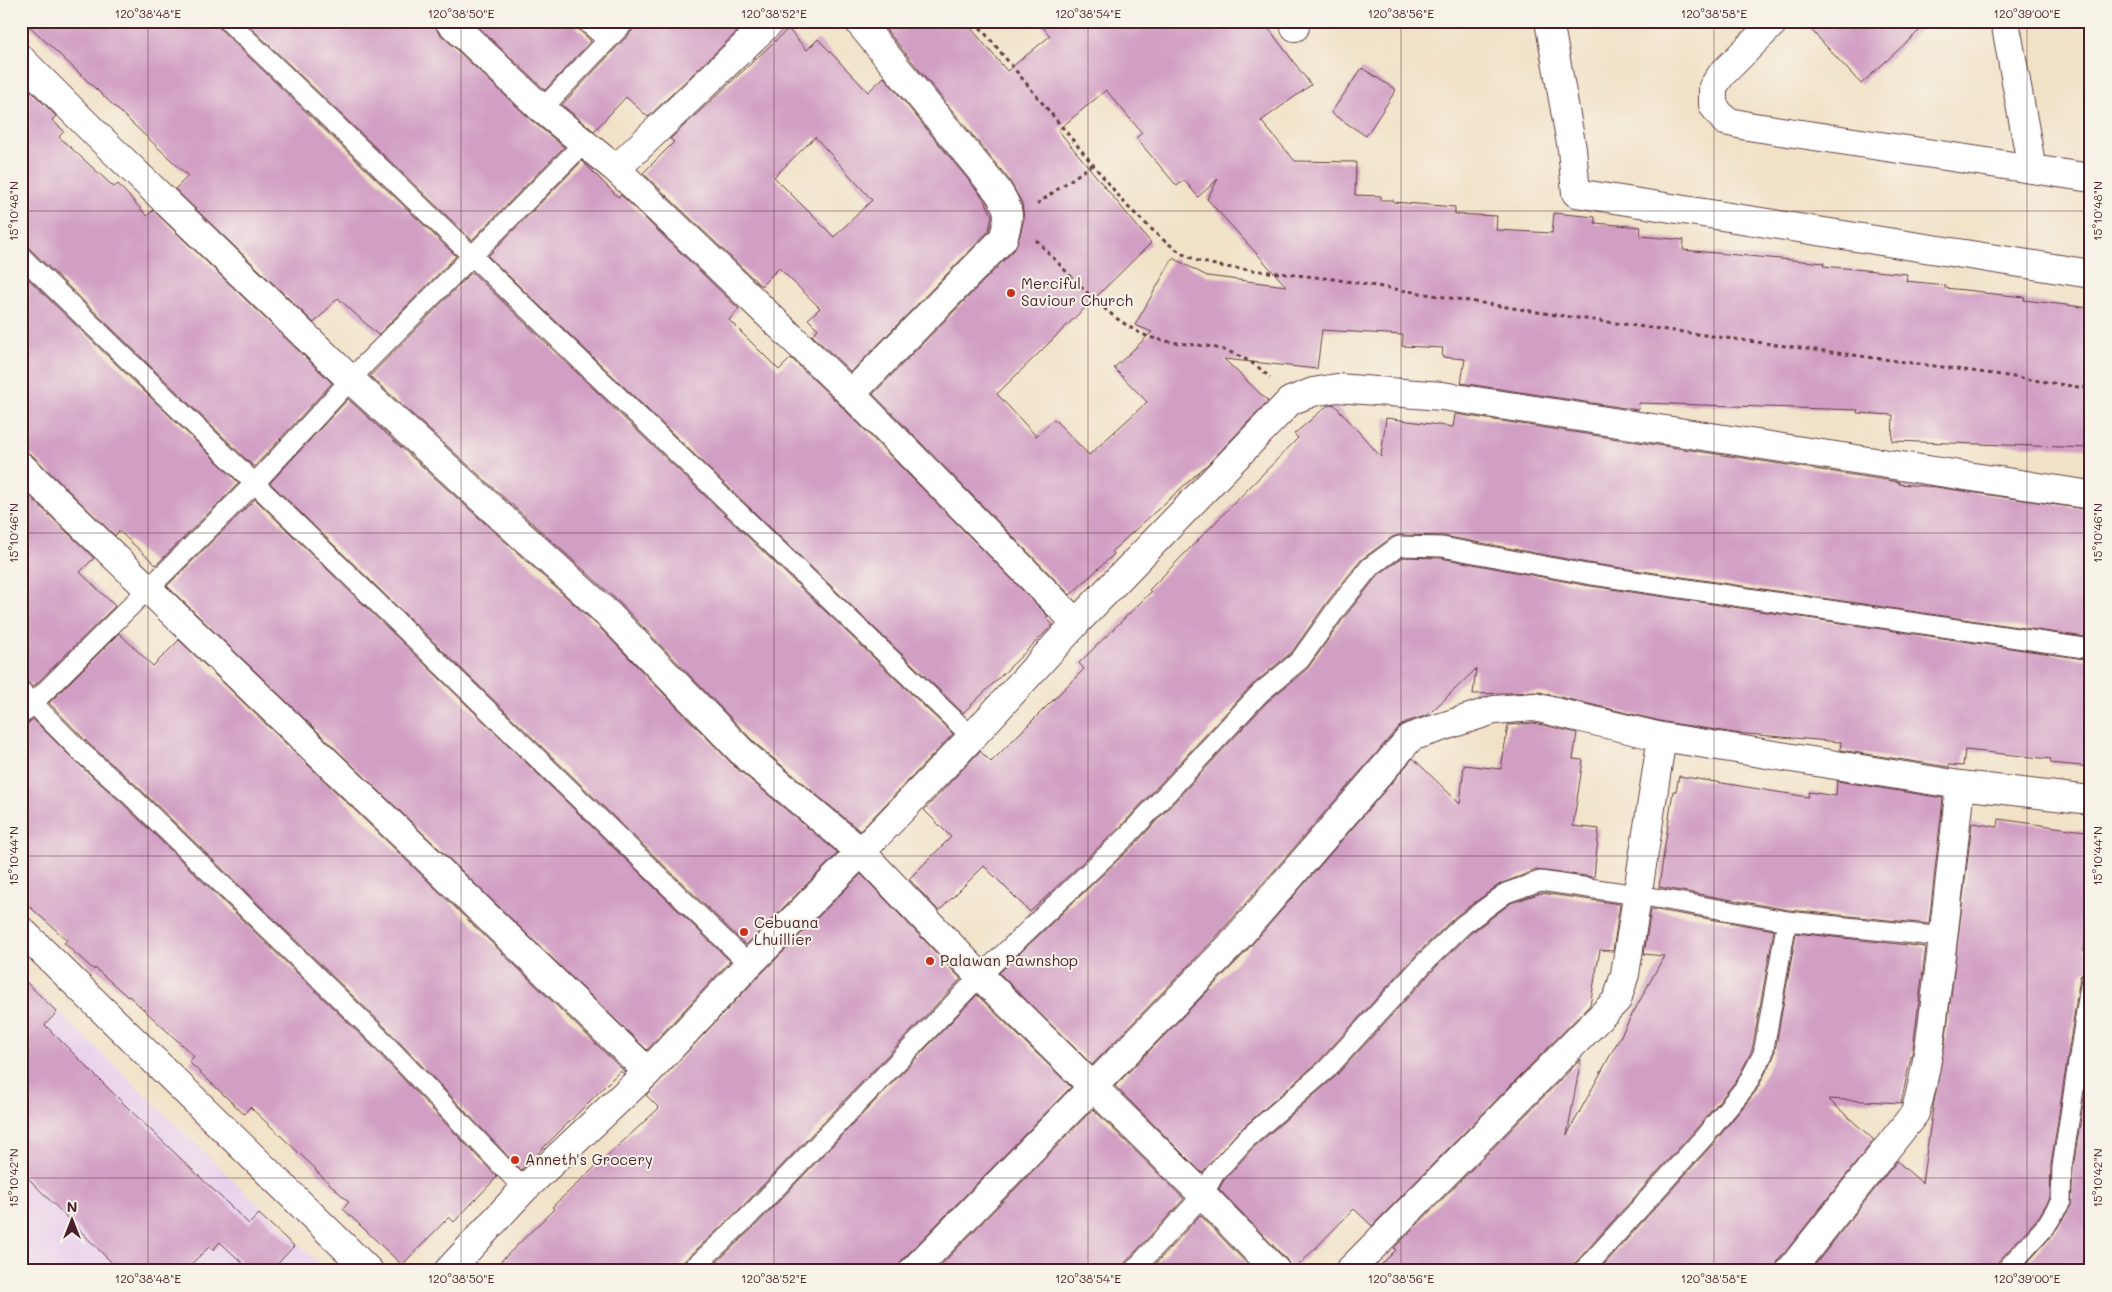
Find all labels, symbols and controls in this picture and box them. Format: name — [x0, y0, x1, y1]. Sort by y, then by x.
text: 120°38'48"E — [115, 5, 181, 21]
text: 120°38'50"E — [428, 5, 494, 21]
text: 120°38'52"E — [741, 5, 807, 21]
text: 120°38'54"E — [1055, 5, 1121, 21]
text: 120°38'56"E — [1368, 5, 1434, 21]
text: 120°38'58"E — [1681, 5, 1747, 21]
text: 120°39'00"E — [1994, 5, 2061, 21]
text: 15°10'48"N — [5, 181, 21, 241]
text: 15°10'48"N — [2089, 181, 2105, 241]
place label: Merciful Saviour Church — [1021, 273, 1133, 310]
marker: Merciful Saviour Church — [1005, 287, 1017, 299]
text: 15°10'46"N — [5, 503, 21, 563]
text: 15°10'46"N — [2089, 503, 2105, 563]
text: 15°10'44"N — [5, 826, 21, 886]
text: 15°10'44"N — [2089, 826, 2105, 886]
place label: Cebuana Lhuillier — [754, 912, 819, 949]
marker: Cebuana Lhuillier — [738, 926, 750, 938]
place label: Palawan Pawnshop — [940, 950, 1078, 970]
marker: Palawan Pawnshop — [924, 955, 936, 967]
text: 15°10'42"N — [5, 1148, 21, 1208]
text: 15°10'42"N — [2089, 1148, 2105, 1208]
place label: Anneth's Grocery — [525, 1149, 653, 1169]
marker: Anneth's Grocery — [509, 1154, 521, 1166]
north arrow — [48, 1194, 98, 1244]
text: N — [67, 1197, 77, 1216]
text: 120°38'48"E — [115, 1270, 181, 1286]
text: 120°38'50"E — [428, 1270, 494, 1286]
text: 120°38'52"E — [741, 1270, 807, 1286]
text: 120°38'54"E — [1055, 1270, 1121, 1286]
text: 120°38'56"E — [1368, 1270, 1434, 1286]
text: 120°38'58"E — [1681, 1270, 1747, 1286]
text: 120°39'00"E — [1994, 1270, 2061, 1286]

